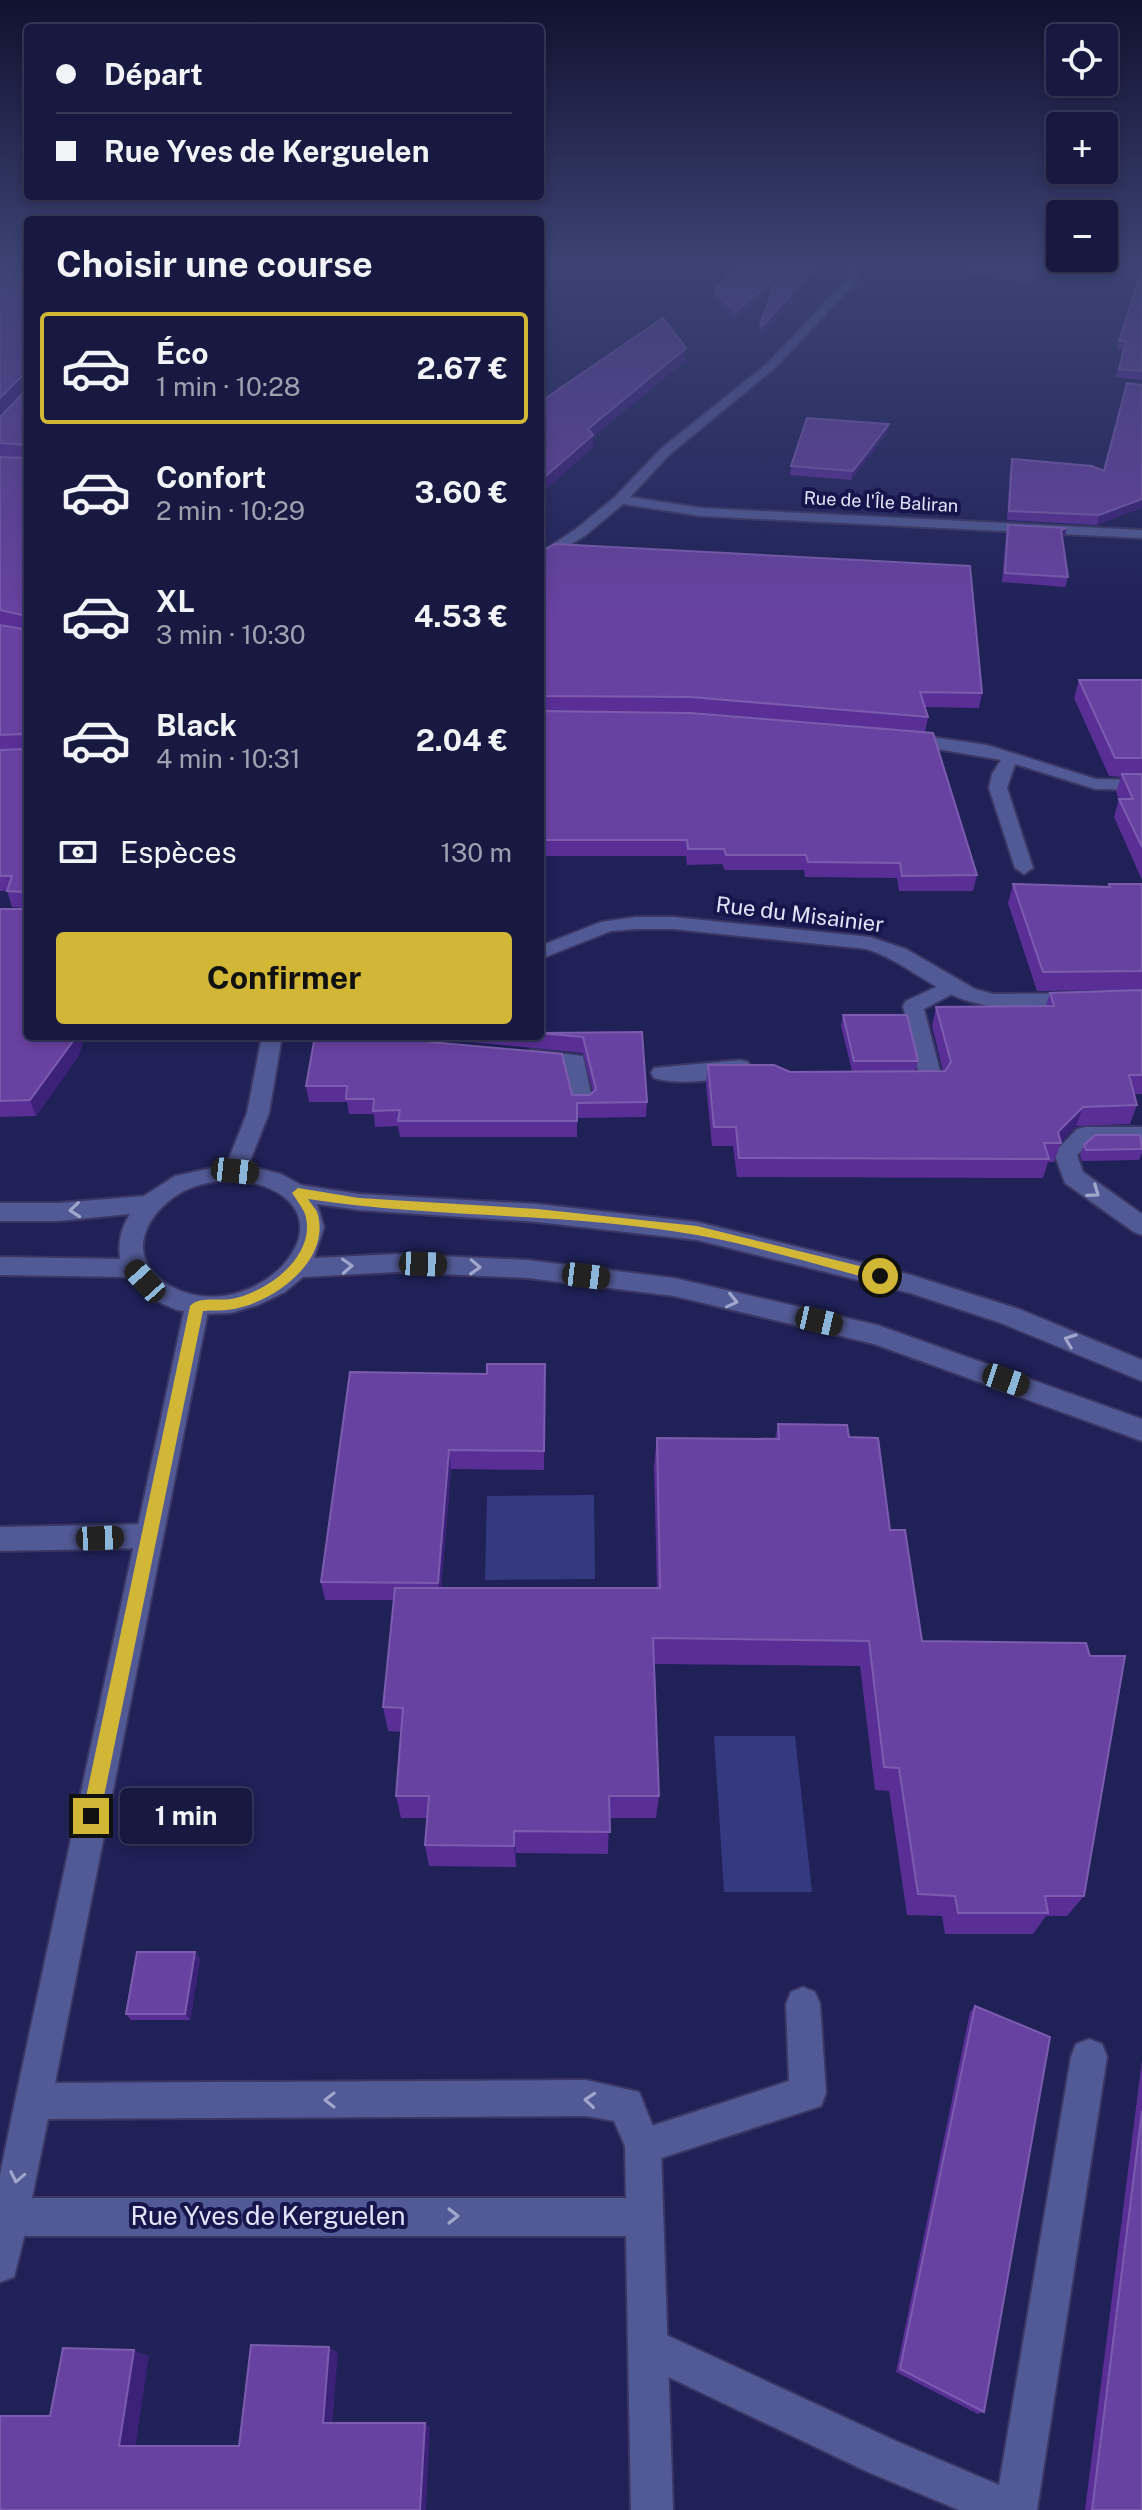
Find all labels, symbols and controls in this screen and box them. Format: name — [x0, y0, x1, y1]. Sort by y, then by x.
map controls — [1046, 24, 1118, 272]
button: locate — [1046, 24, 1118, 96]
text: Départ — [104, 56, 203, 92]
button: + — [1046, 112, 1118, 184]
text: Rue Yves de Kerguelen — [104, 133, 429, 169]
button: − — [1046, 200, 1118, 272]
text: Choisir une course — [56, 243, 373, 285]
icon: car — [60, 332, 132, 404]
text: Éco — [156, 335, 209, 371]
text: 2.67 € — [416, 350, 508, 386]
text: 1 min · 10:28 — [156, 371, 301, 402]
icon: car — [60, 456, 132, 528]
text: Confort — [156, 459, 266, 495]
text: 3.60 € — [415, 474, 508, 510]
street label: Rue de l'Île Baliran — [803, 487, 959, 516]
text: 2 min · 10:29 — [156, 495, 305, 526]
icon: car — [60, 580, 132, 652]
text: XL — [156, 583, 195, 619]
text: 4.53 € — [414, 598, 508, 634]
text: 3 min · 10:30 — [156, 619, 306, 650]
icon: car — [60, 704, 132, 776]
text: Black — [156, 707, 237, 743]
text: 2.04 € — [416, 722, 508, 758]
text: 4 min · 10:31 — [156, 743, 301, 774]
icon: cash — [56, 830, 100, 874]
text: Espèces — [120, 834, 237, 870]
text: 130 m — [440, 837, 512, 868]
street label: Rue du Misainier — [714, 891, 886, 937]
button: Confirmer — [56, 932, 512, 1024]
car — [210, 1157, 260, 1185]
one-way arrow — [1085, 1182, 1099, 1197]
one-way arrow — [68, 1201, 81, 1218]
car — [399, 1251, 447, 1277]
car — [120, 1255, 170, 1307]
one-way arrow — [341, 1257, 354, 1274]
one-way arrow — [469, 1258, 482, 1275]
route start — [862, 1258, 898, 1294]
car — [561, 1261, 611, 1291]
one-way arrow — [725, 1292, 738, 1309]
car — [793, 1304, 845, 1338]
one-way arrow — [1064, 1333, 1078, 1350]
car — [979, 1361, 1033, 1399]
car — [76, 1525, 124, 1551]
callout: 1 min — [119, 1788, 251, 1844]
route end — [73, 1798, 109, 1834]
text: 1 min — [155, 1800, 217, 1831]
one-way arrow — [323, 2091, 336, 2109]
one-way arrow — [583, 2092, 596, 2109]
one-way arrow — [10, 2171, 27, 2184]
street label: Rue Yves de Kerguelen — [131, 2200, 405, 2231]
one-way arrow — [447, 2207, 460, 2225]

